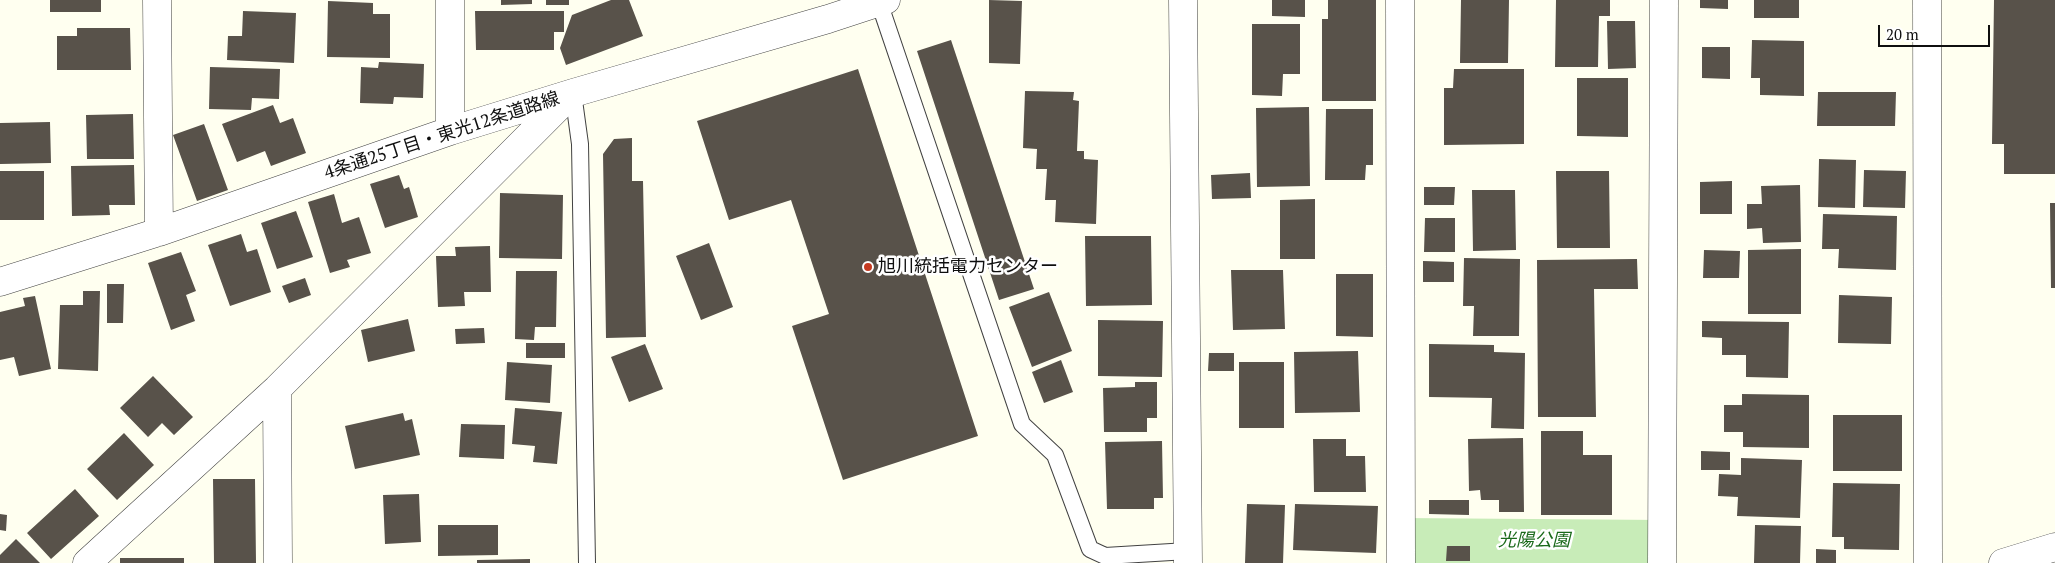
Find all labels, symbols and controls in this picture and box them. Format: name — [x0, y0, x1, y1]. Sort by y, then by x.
scale bar — [1880, 15, 1992, 47]
text: 20 m — [1886, 24, 1919, 44]
street label: 4条通25丁目・東光12条道路線 — [322, 88, 562, 184]
place label: 旭川統括電力センター — [878, 256, 1058, 278]
marker: 旭川統括電力センター — [862, 261, 874, 273]
park label: 光陽公園 — [1498, 530, 1570, 552]

